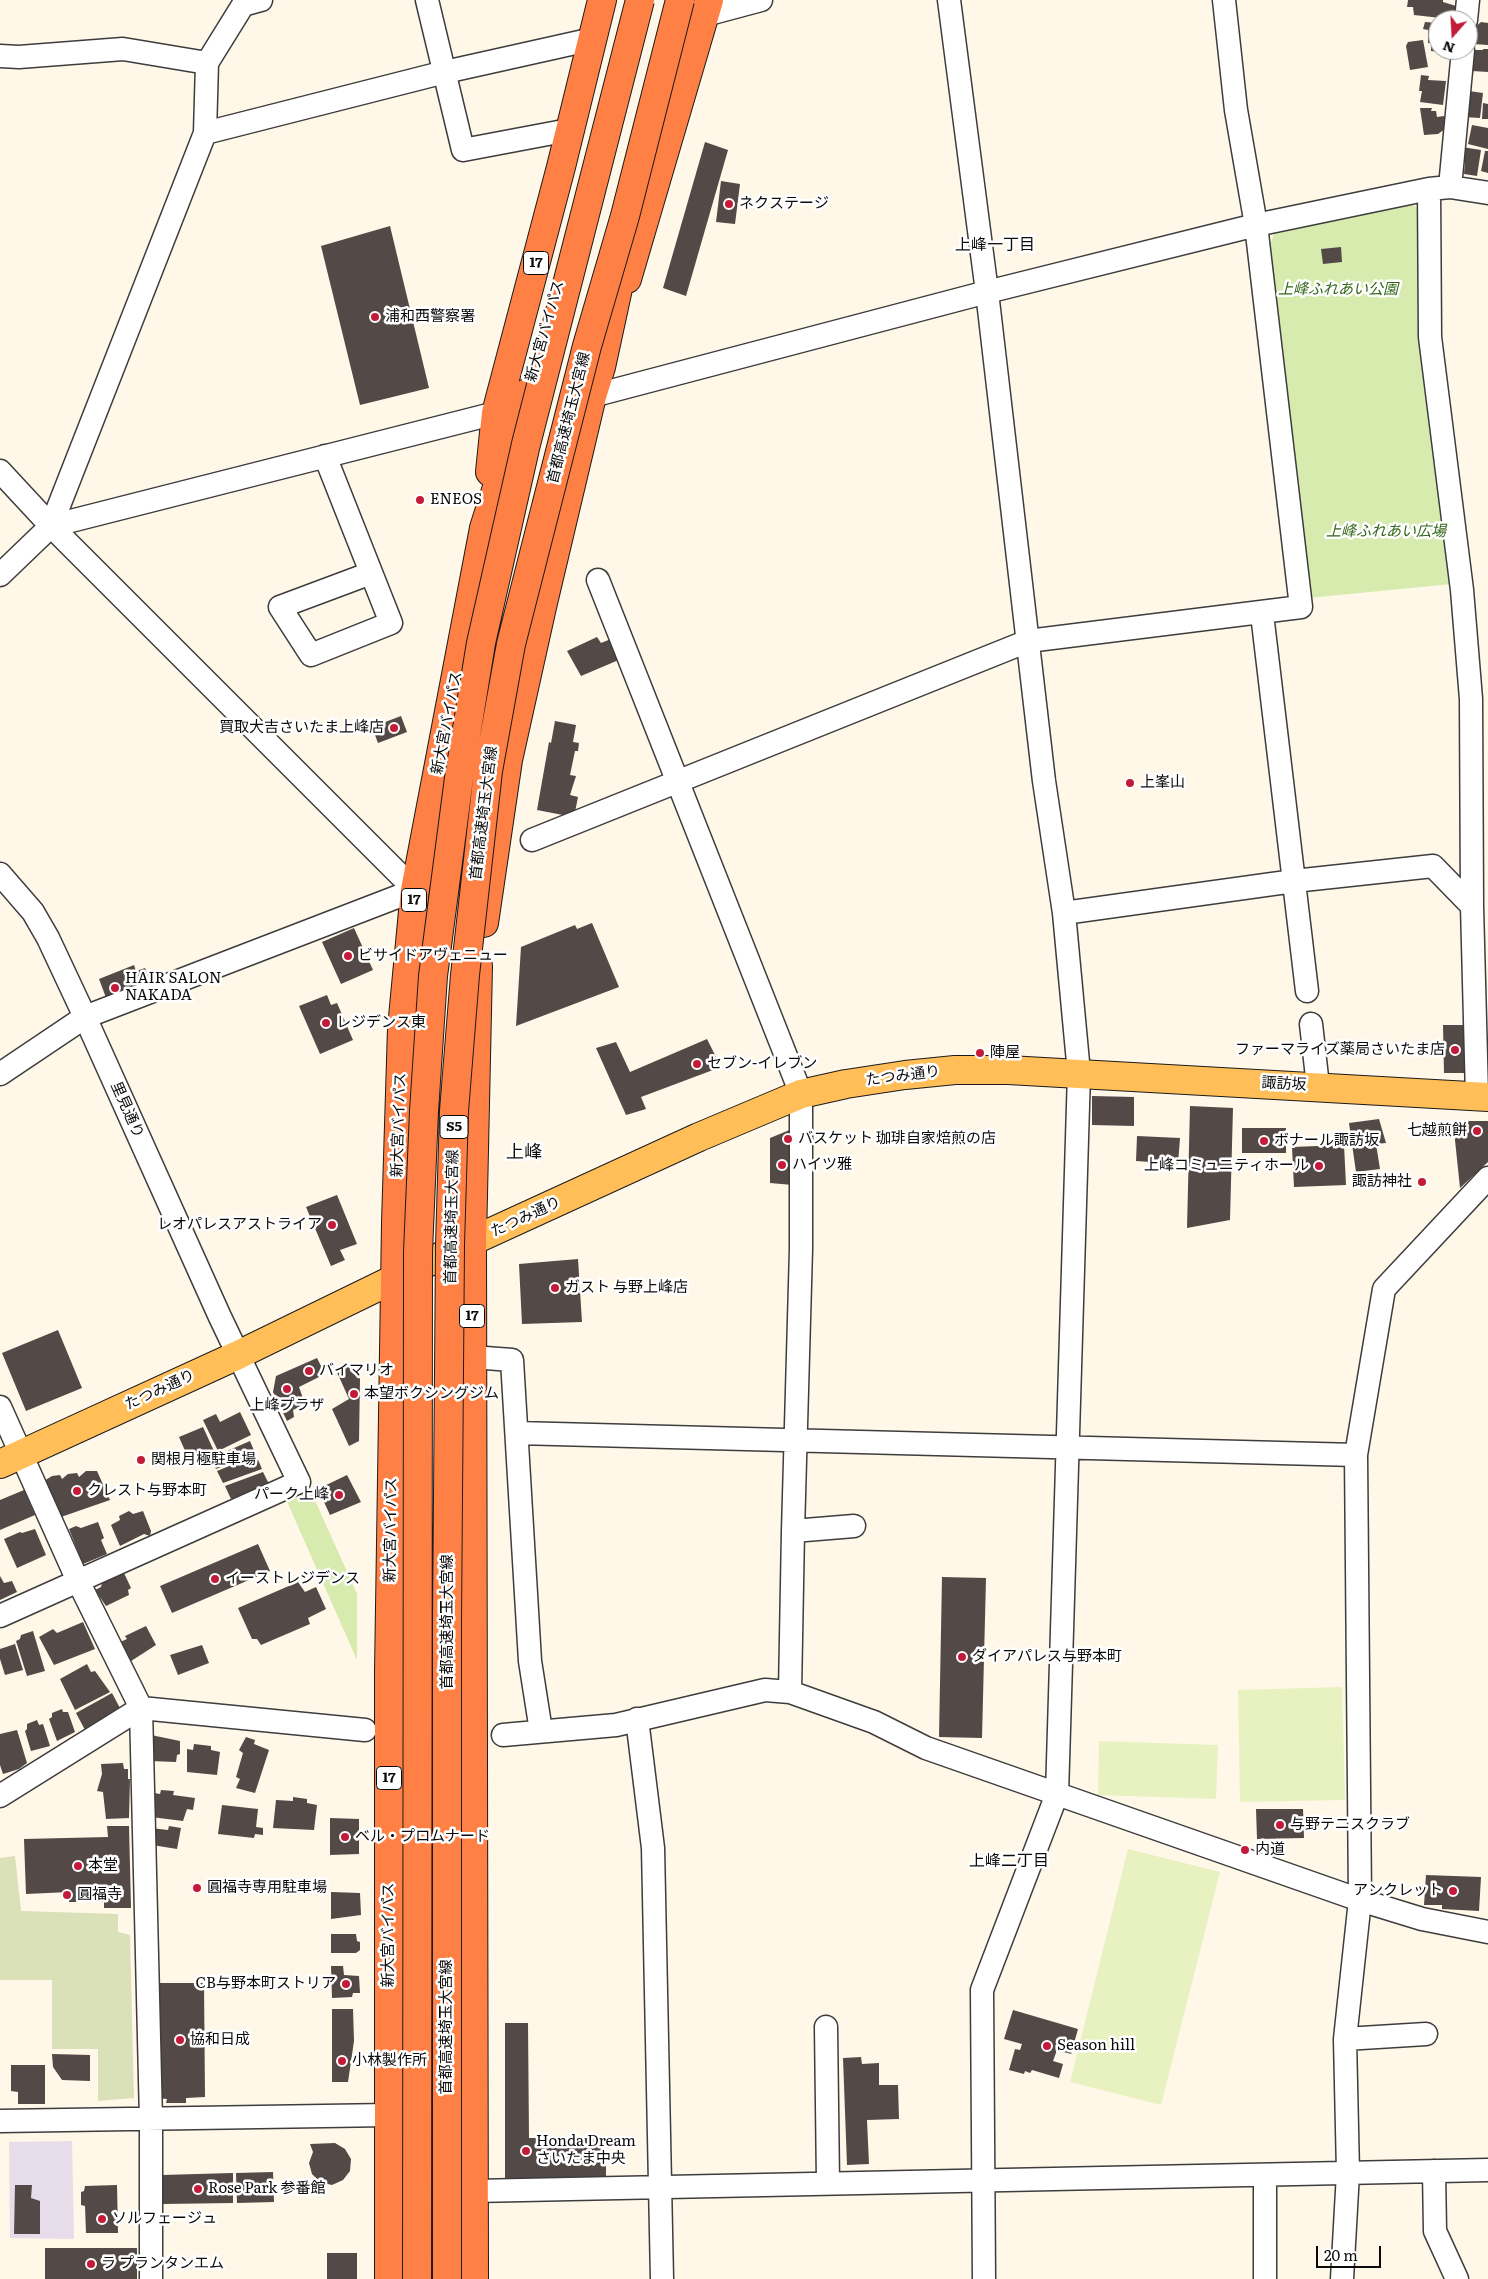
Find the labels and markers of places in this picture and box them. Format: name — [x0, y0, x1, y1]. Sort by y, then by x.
place label: ネクステージ — [739, 195, 829, 213]
marker: ネクステージ — [723, 198, 735, 210]
place label: 浦和西警察署 — [385, 308, 475, 326]
marker: 浦和西警察署 — [369, 311, 381, 323]
place label: ENEOS — [430, 491, 482, 509]
marker: ENEOS — [414, 494, 426, 506]
place label: 買取大吉さいたま上峰店 — [219, 719, 384, 737]
marker: 買取大吉さいたま上峰店 — [388, 722, 400, 734]
place label: 上峯山 — [1140, 774, 1185, 792]
marker: 上峯山 — [1124, 777, 1136, 789]
place label: ビサイドアヴェニュー — [358, 947, 508, 965]
marker: ビサイドアヴェニュー — [342, 950, 354, 962]
place label: HAIR SALON NAKADA — [125, 970, 222, 1005]
marker: HAIR SALON NAKADA — [109, 982, 121, 994]
place label: レジデンス東 — [336, 1014, 426, 1032]
marker: レジデンス東 — [320, 1017, 332, 1029]
place label: ファーマライズ薬局さいたま店 — [1235, 1041, 1445, 1059]
place label: 陣屋 — [990, 1044, 1020, 1062]
marker: ファーマライズ薬局さいたま店 — [1449, 1044, 1461, 1056]
marker: 陣屋 — [974, 1047, 986, 1059]
place label: セブン-イレブン — [707, 1055, 817, 1073]
marker: セブン-イレブン — [691, 1058, 703, 1070]
place label: 七越煎餅 — [1407, 1122, 1467, 1140]
marker: 七越煎餅 — [1471, 1125, 1483, 1137]
place label: バスケット 珈琲自家焙煎の店 — [798, 1130, 996, 1148]
place label: ボナール諏訪坂 — [1274, 1132, 1379, 1150]
marker: バスケット 珈琲自家焙煎の店 — [782, 1133, 794, 1145]
marker: ボナール諏訪坂 — [1258, 1135, 1270, 1147]
place label: ハイツ雅 — [792, 1156, 852, 1174]
place label: 上峰コミュニティホール — [1144, 1157, 1309, 1175]
marker: ハイツ雅 — [776, 1159, 788, 1171]
marker: 上峰コミュニティホール — [1313, 1160, 1325, 1172]
place label: 諏訪神社 — [1352, 1173, 1412, 1191]
marker: 諏訪神社 — [1416, 1176, 1428, 1188]
place label: レオパレスアストライア — [157, 1216, 322, 1234]
marker: レオパレスアストライア — [326, 1219, 338, 1231]
place label: ガスト 与野上峰店 — [565, 1279, 688, 1297]
marker: ガスト 与野上峰店 — [549, 1282, 561, 1294]
place label: バイマリオ — [319, 1362, 394, 1380]
marker: バイマリオ — [303, 1365, 315, 1377]
marker: 上峰プラザ — [281, 1383, 293, 1395]
place label: 本望ボクシングジム — [364, 1385, 499, 1403]
marker: 本望ボクシングジム — [348, 1388, 360, 1400]
place label: 上峰プラザ — [250, 1397, 324, 1415]
place label: 関根月極駐車場 — [151, 1451, 256, 1469]
marker: 関根月極駐車場 — [135, 1454, 147, 1466]
place label: クレスト与野本町 — [87, 1482, 207, 1500]
marker: クレスト与野本町 — [71, 1485, 83, 1497]
place label: パーク上峰 — [254, 1486, 329, 1504]
marker: パーク上峰 — [333, 1489, 345, 1501]
place label: イーストレジデンス — [225, 1570, 360, 1588]
marker: イーストレジデンス — [209, 1573, 221, 1585]
place label: ダイアパレス与野本町 — [972, 1648, 1122, 1666]
marker: ダイアパレス与野本町 — [956, 1651, 968, 1663]
place label: 与野テニスクラブ — [1290, 1816, 1410, 1834]
marker: 与野テニスクラブ — [1274, 1819, 1286, 1831]
place label: ベル・プロムナード — [355, 1828, 490, 1846]
marker: ベル・プロムナード — [339, 1831, 351, 1843]
place label: 内道 — [1255, 1841, 1285, 1859]
marker: 内道 — [1239, 1844, 1251, 1856]
place label: 本堂 — [88, 1857, 118, 1875]
marker: 本堂 — [72, 1860, 84, 1872]
place label: 圓福寺専用駐車場 — [207, 1879, 327, 1897]
marker: 圓福寺専用駐車場 — [191, 1882, 203, 1894]
place label: アンクレット — [1353, 1882, 1443, 1900]
marker: アンクレット — [1447, 1885, 1459, 1897]
place label: 圓福寺 — [77, 1886, 122, 1904]
marker: 圓福寺 — [61, 1889, 73, 1901]
place label: CB与野本町ストリア — [196, 1975, 336, 1993]
marker: CB与野本町ストリア — [340, 1978, 352, 1990]
place label: 協和日成 — [190, 2031, 250, 2049]
marker: 協和日成 — [174, 2034, 186, 2046]
place label: Season hill — [1057, 2037, 1135, 2055]
marker: Season hill — [1041, 2040, 1053, 2052]
place label: 小林製作所 — [352, 2052, 427, 2070]
marker: 小林製作所 — [336, 2055, 348, 2067]
place label: Honda Dream さいたま中央 — [536, 2133, 636, 2168]
marker: Honda Dream さいたま中央 — [520, 2145, 532, 2157]
place label: Rose Park 参番館 — [208, 2180, 325, 2198]
marker: Rose Park 参番館 — [192, 2183, 204, 2195]
place label: ソルフェージュ — [112, 2210, 217, 2228]
marker: ソルフェージュ — [96, 2213, 108, 2225]
place label: ラ プランタンエム — [101, 2255, 224, 2273]
marker: ラ プランタンエム — [85, 2258, 97, 2270]

